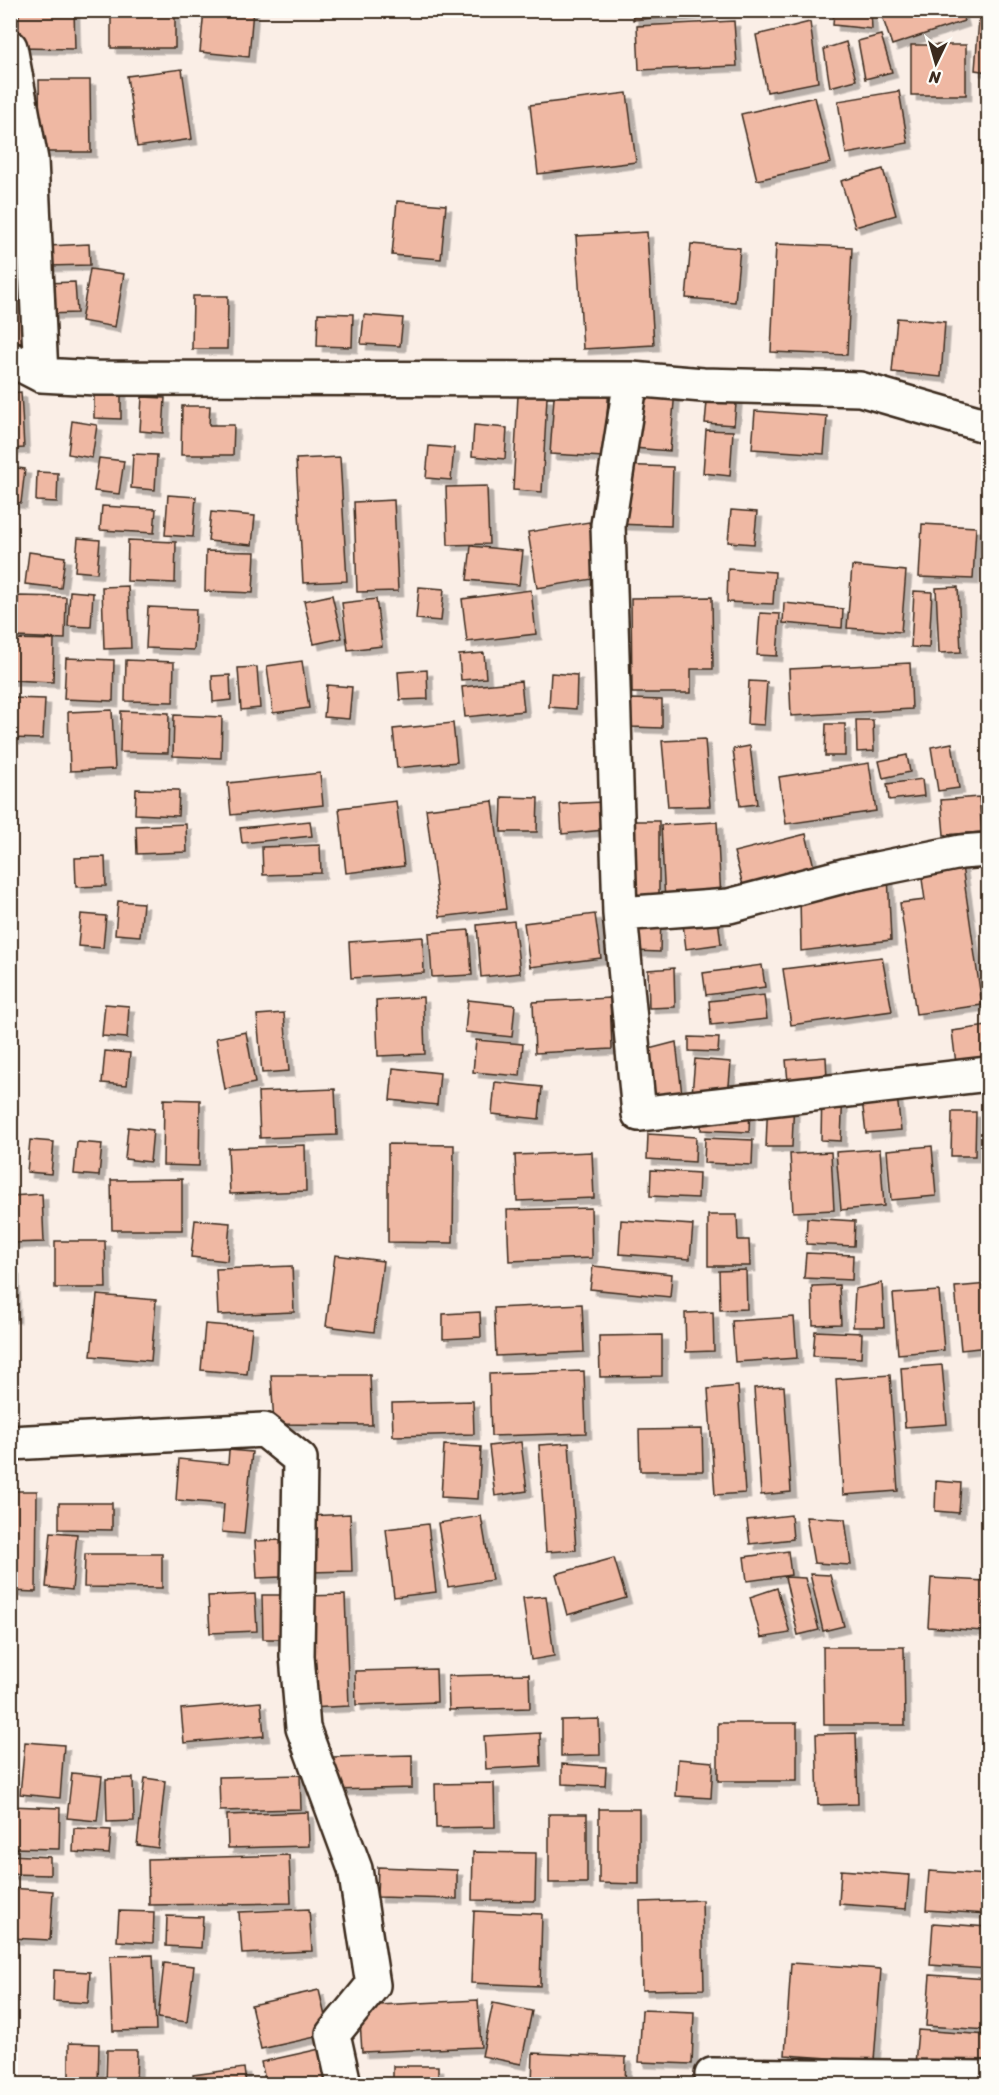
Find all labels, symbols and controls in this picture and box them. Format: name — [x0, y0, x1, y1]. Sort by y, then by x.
north arrow — [906, 33, 966, 93]
text: N — [927, 62, 943, 92]

